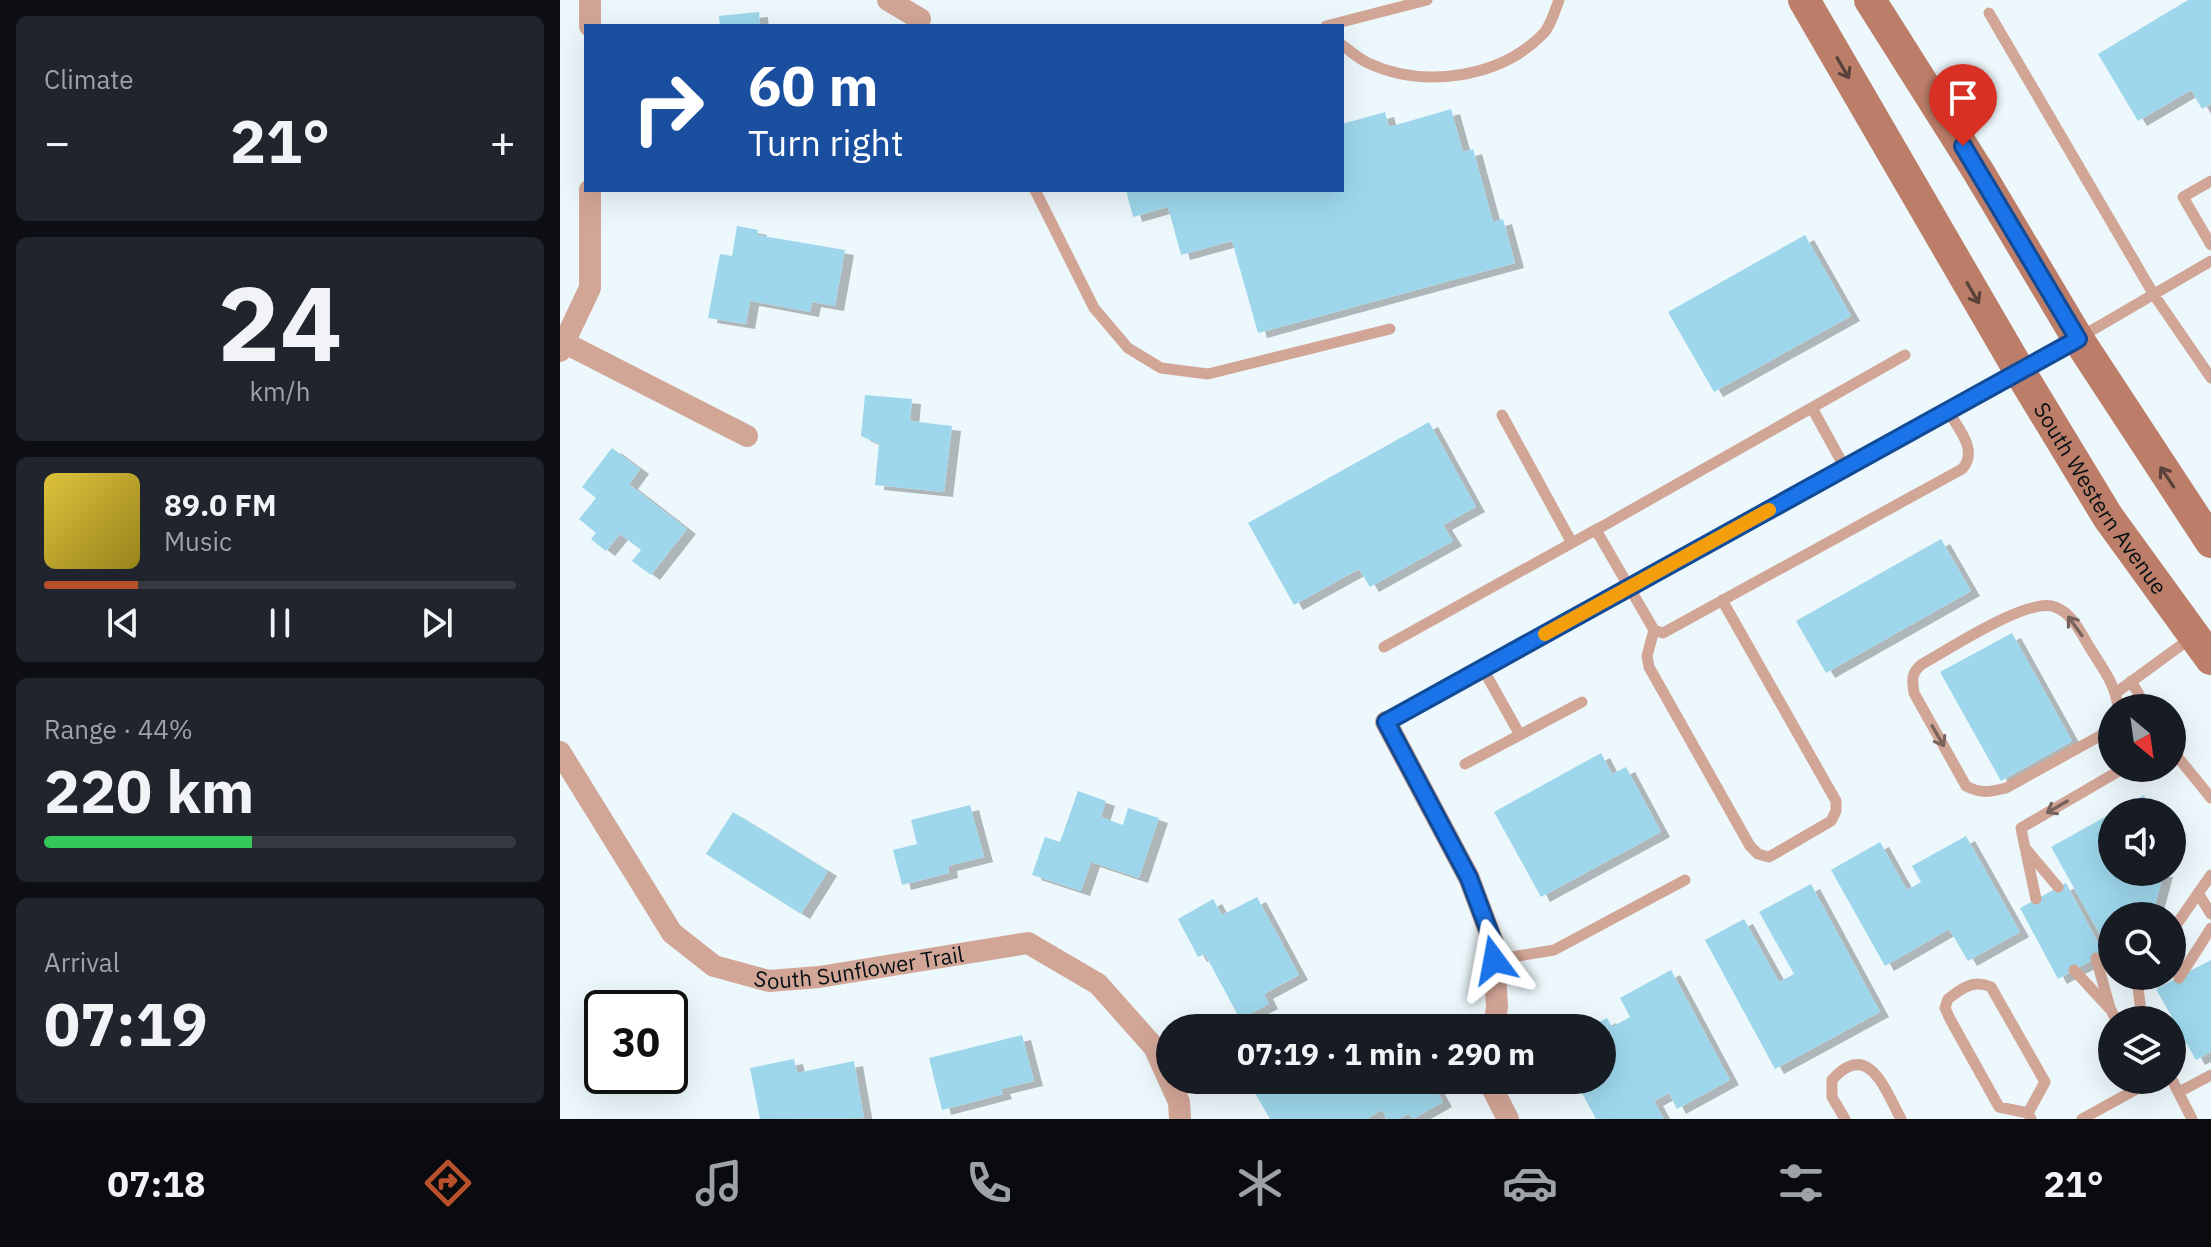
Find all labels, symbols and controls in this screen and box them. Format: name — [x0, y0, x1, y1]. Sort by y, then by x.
text: 60 m — [748, 49, 878, 121]
one-way arrow — [1836, 55, 1851, 79]
icon: right — [616, 56, 720, 160]
text: Climate — [44, 62, 134, 96]
pin — [1929, 64, 1997, 146]
icon: arrive — [1941, 76, 1985, 120]
text: 21° — [230, 101, 330, 180]
text: − — [44, 113, 70, 170]
text: + — [490, 113, 516, 170]
text: Turn right — [748, 119, 904, 166]
text: 24 — [218, 254, 342, 390]
one-way arrow — [1966, 281, 1982, 304]
text: km/h — [249, 374, 311, 408]
street label: South Western Avenue — [2028, 397, 2174, 600]
one-way arrow — [2159, 467, 2175, 489]
text: 89.0 FM — [164, 485, 277, 524]
text: Music — [164, 524, 232, 558]
icon: previous — [101, 601, 145, 645]
icon: pause — [258, 601, 302, 645]
icon: next — [415, 601, 459, 645]
one-way arrow — [2067, 616, 2084, 637]
north arrow — [2098, 694, 2186, 782]
map controls — [2098, 694, 2186, 1094]
text: Range · 44% — [44, 712, 193, 746]
one-way arrow — [1931, 724, 1946, 748]
text: 220 km — [44, 751, 254, 830]
button: sound — [2098, 798, 2186, 886]
one-way arrow — [2045, 800, 2069, 815]
button: search — [2098, 902, 2186, 990]
position arrow — [1452, 918, 1536, 1002]
street label: South Sunflower Trail — [751, 939, 966, 995]
text: Arrival — [44, 945, 120, 979]
text: 07:19 — [44, 984, 208, 1063]
speed limit sign: 30 — [584, 990, 688, 1094]
button: layers — [2098, 1006, 2186, 1094]
text: 07:19 · 1 min · 290 m — [1237, 1034, 1535, 1073]
icon: directions — [420, 1155, 476, 1211]
icon: music — [691, 1155, 747, 1211]
icon: phone — [961, 1155, 1017, 1211]
icon: climate — [1232, 1155, 1288, 1211]
icon: car — [1502, 1155, 1558, 1211]
icon: filters — [1773, 1155, 1829, 1211]
text: 07:18 — [107, 1160, 206, 1207]
text: 21° — [2044, 1160, 2104, 1207]

